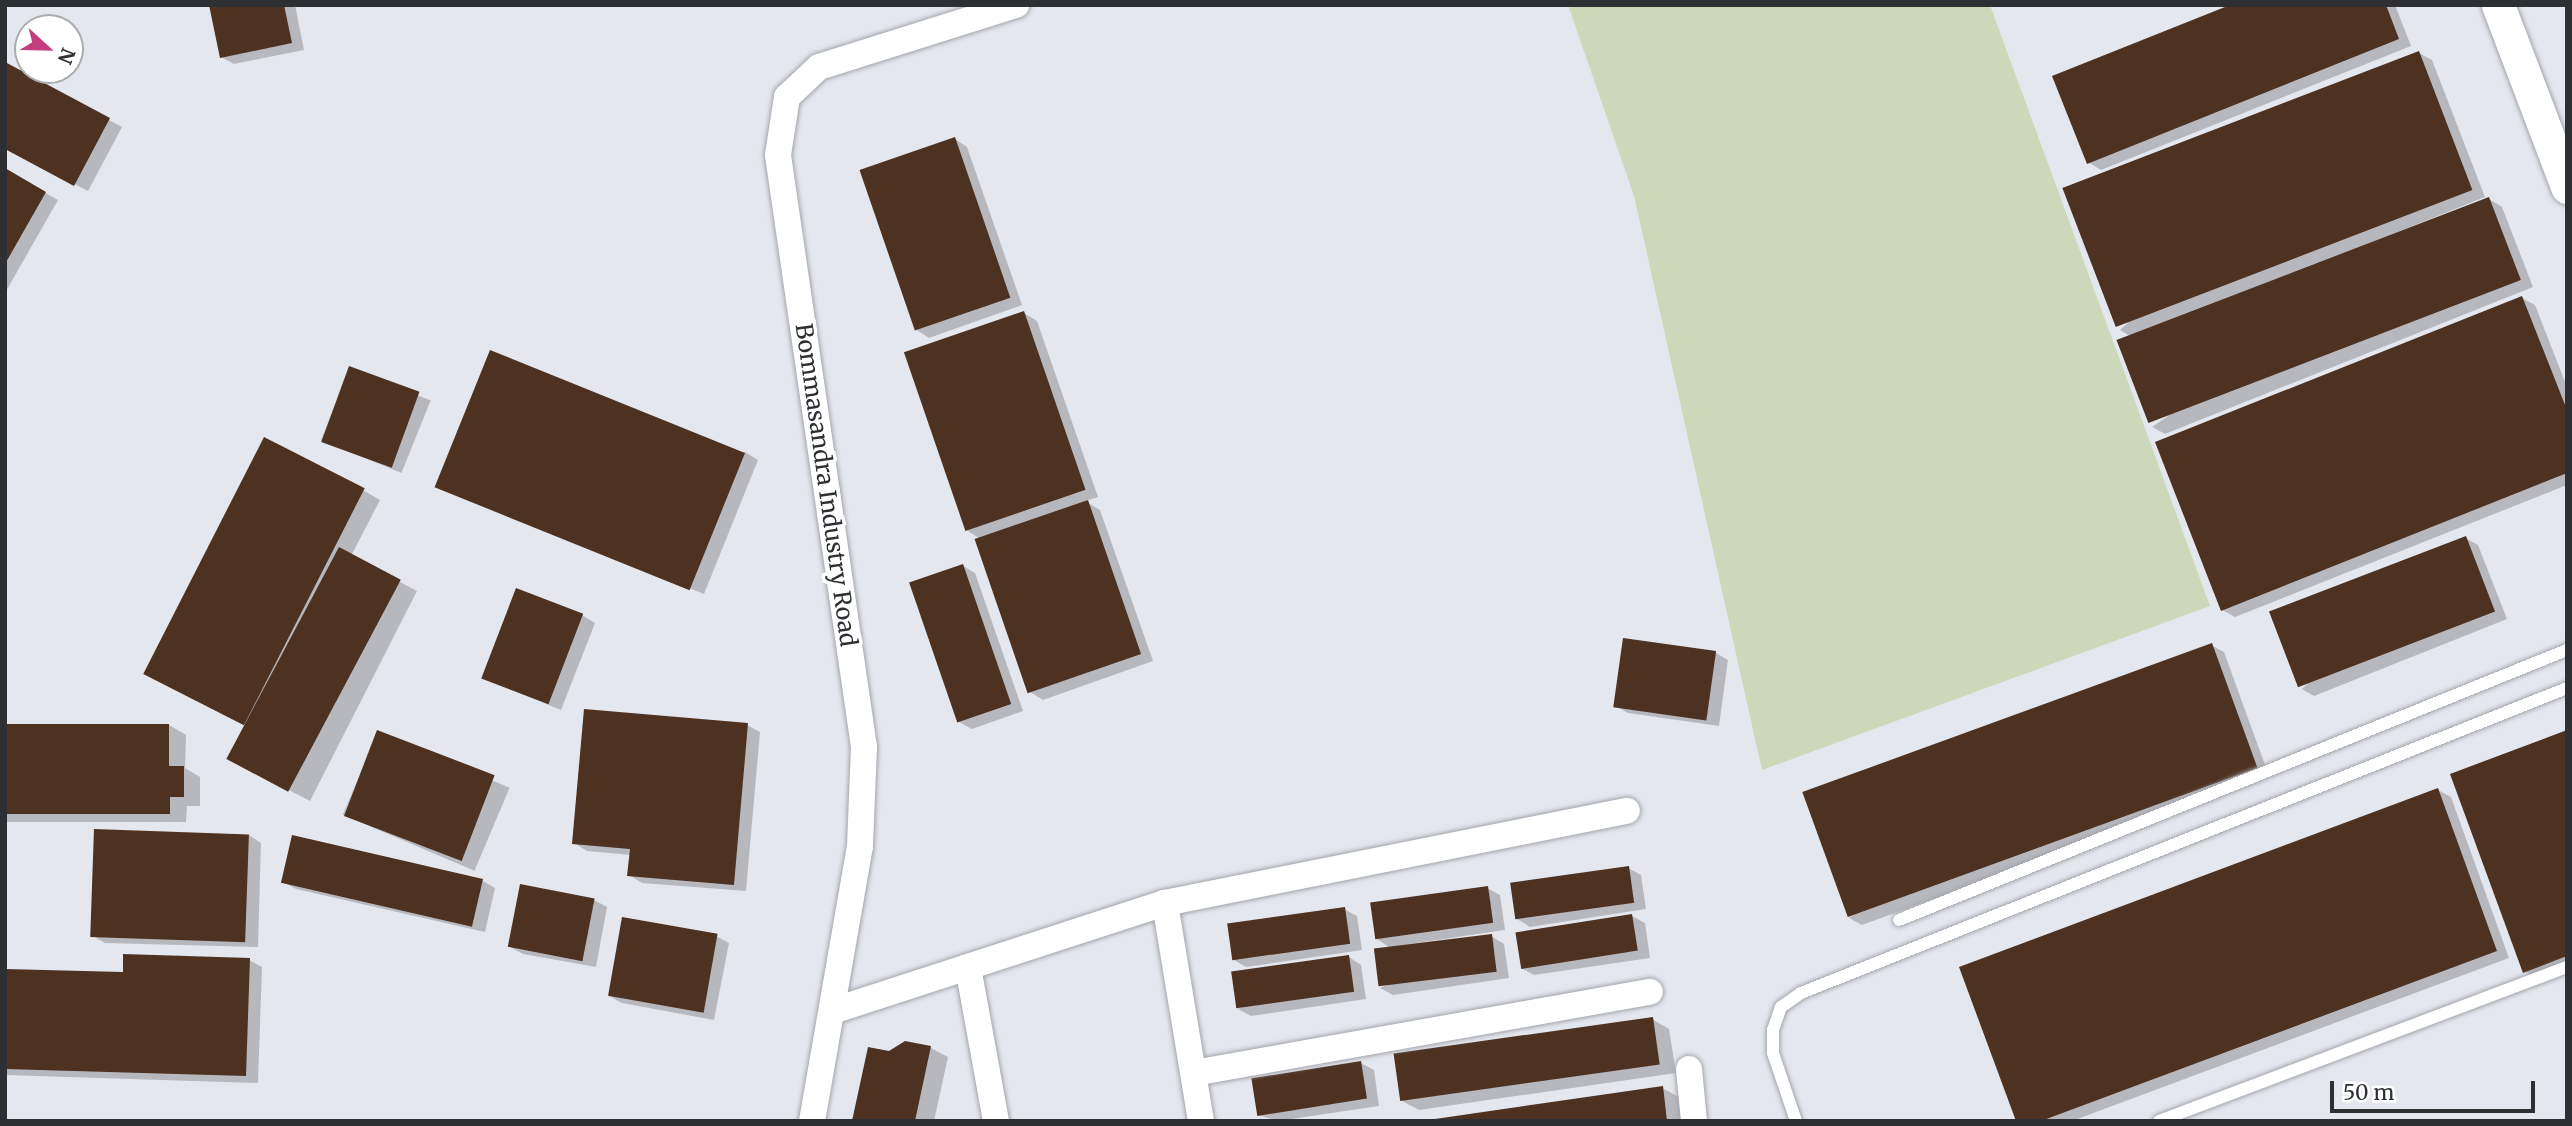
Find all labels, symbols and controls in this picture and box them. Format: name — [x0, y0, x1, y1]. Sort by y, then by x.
north arrow — [14, 14, 84, 84]
text: N — [53, 45, 81, 68]
street label: Bommasandra Industry Road — [790, 322, 862, 648]
scale bar — [2334, 1066, 2539, 1110]
text: 50 m — [2343, 1079, 2394, 1106]

